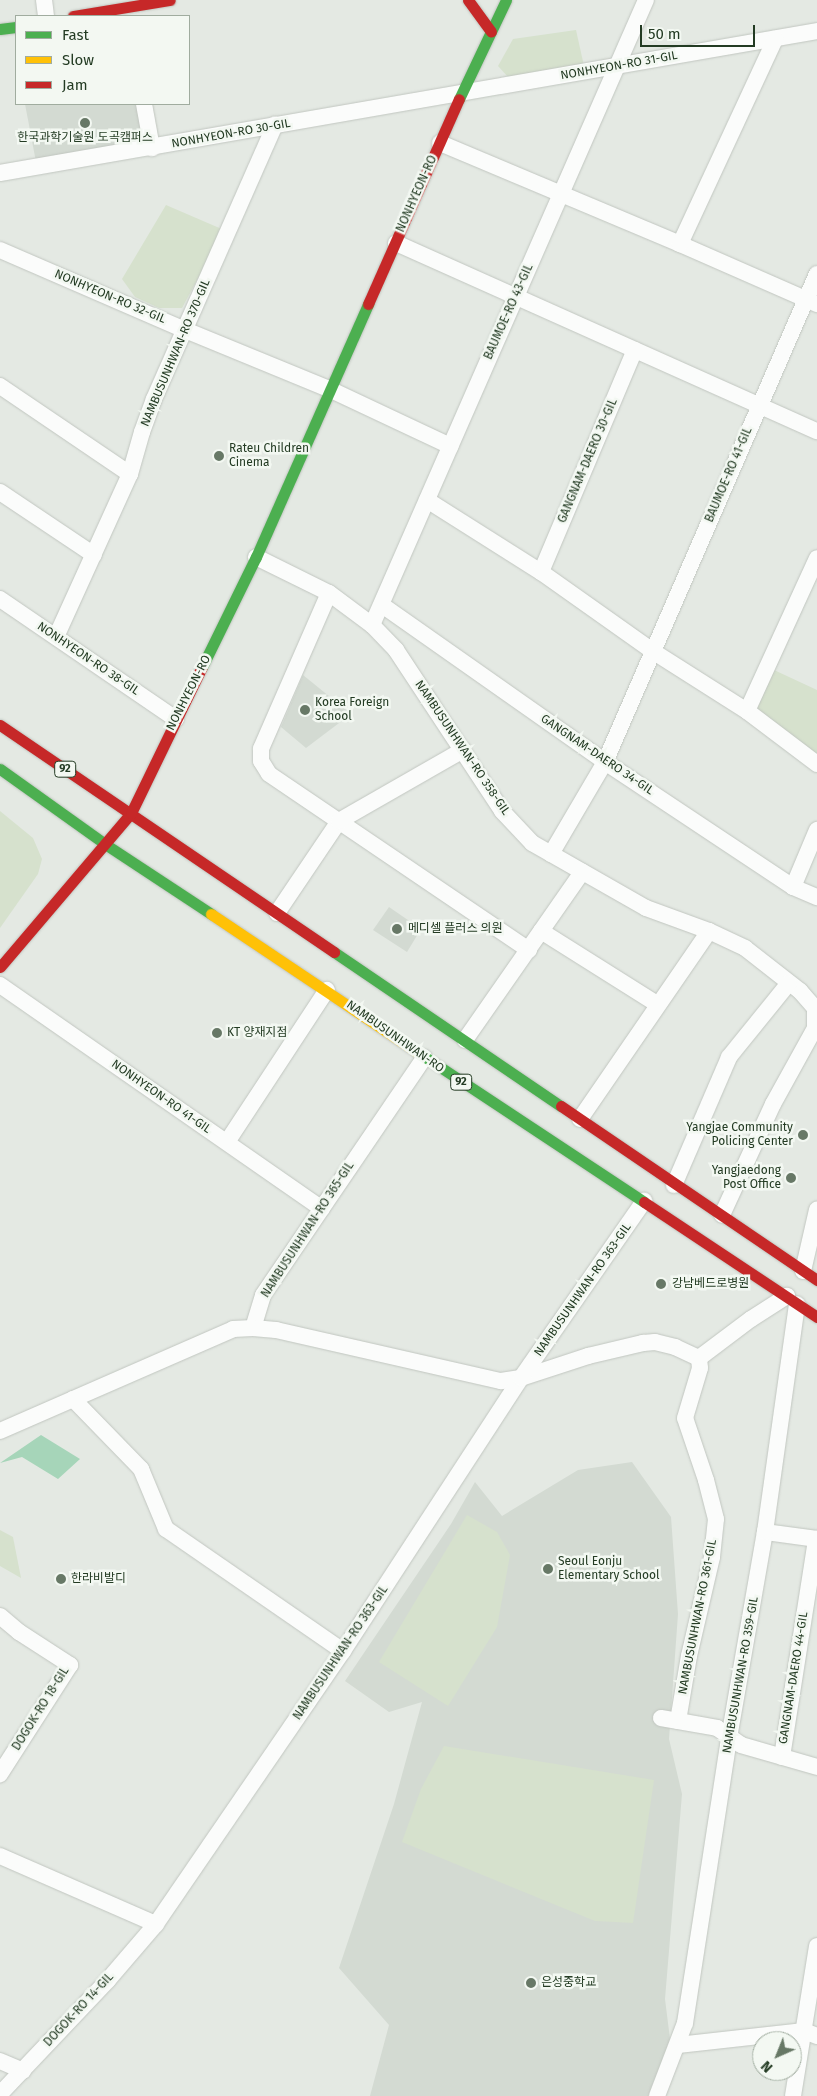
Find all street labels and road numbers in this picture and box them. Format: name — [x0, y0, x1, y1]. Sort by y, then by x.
street label: NONHYEON-RO 31-GIL — [559, 49, 679, 83]
street label: NONHYEON-RO 30-GIL — [171, 116, 291, 152]
street label: NONHYEON-RO — [394, 153, 440, 235]
street label: BAUMOE-RO 43-GIL — [481, 262, 537, 362]
street label: NONHYEON-RO 32-GIL — [52, 267, 168, 327]
street label: NAMBUSUNHWAN-RO 370-GIL — [138, 277, 214, 429]
street label: GANGNAM-DAERO 30-GIL — [555, 397, 621, 525]
street label: BAUMOE-RO 41-GIL — [702, 425, 756, 525]
street label: NONHYEON-RO 38-GIL — [34, 619, 142, 699]
street label: NONHYEON-RO — [164, 653, 214, 733]
street label: NAMBUSUNHWAN-RO 358-GIL — [411, 678, 513, 818]
street label: GANGNAM-DAERO 34-GIL — [538, 712, 656, 798]
road number: 92 — [54, 761, 76, 778]
street label: NAMBUSUNHWAN-RO — [343, 998, 447, 1076]
street label: NONHYEON-RO 41-GIL — [108, 1057, 214, 1137]
road number: 92 — [450, 1074, 472, 1090]
street label: NAMBUSUNHWAN-RO 365-GIL — [259, 1159, 357, 1301]
street label: NAMBUSUNHWAN-RO 363-GIL — [531, 1221, 635, 1359]
street label: NAMBUSUNHWAN-RO 361-GIL — [676, 1538, 720, 1696]
street label: NAMBUSUNHWAN-RO 363-GIL — [291, 1583, 391, 1723]
street label: NAMBUSUNHWAN-RO 359-GIL — [720, 1596, 762, 1754]
street label: GANGNAM-DAERO 44-GIL — [776, 1611, 812, 1745]
street label: DOGOK-RO 18-GIL — [10, 1665, 72, 1753]
street label: DOGOK-RO 14-GIL — [41, 1970, 117, 2050]

